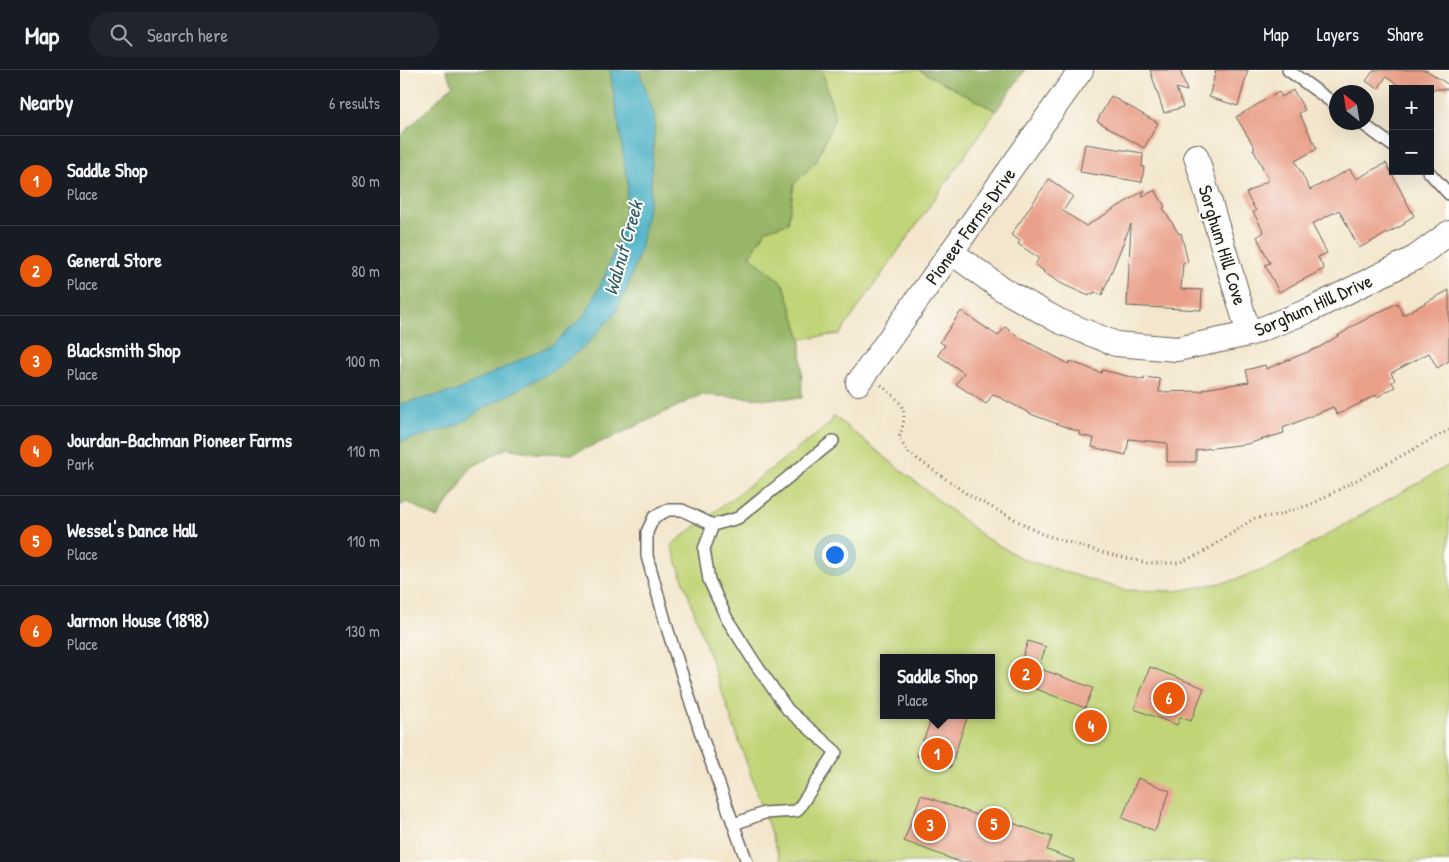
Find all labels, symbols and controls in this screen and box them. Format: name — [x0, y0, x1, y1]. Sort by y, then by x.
search box — [89, 12, 439, 57]
text: Map — [25, 19, 59, 51]
icon: search — [107, 21, 135, 49]
text: Search here — [147, 22, 228, 48]
text: Map — [1263, 22, 1289, 47]
text: Layers — [1317, 22, 1359, 47]
text: Share — [1387, 22, 1424, 47]
north arrow — [1329, 85, 1374, 130]
map controls — [1389, 85, 1434, 175]
button: + — [1389, 85, 1434, 130]
text: Nearby — [20, 88, 73, 117]
text: 6 results — [329, 92, 380, 114]
button: − — [1389, 130, 1434, 175]
text: Saddle Shop — [67, 157, 147, 183]
street label: Pioneer Farms Drive — [919, 162, 1022, 290]
text: 1 — [33, 170, 39, 192]
text: 80 m — [351, 170, 380, 192]
street label: Sorghum Hill Cove — [1192, 182, 1254, 308]
text: Place — [67, 183, 98, 205]
water label: Walnut Creek — [596, 196, 649, 298]
text: General Store — [67, 247, 162, 273]
text: 2 — [32, 260, 40, 282]
text: 80 m — [351, 260, 380, 282]
street label: Sorghum Hill Drive — [1250, 267, 1376, 343]
text: Place — [67, 273, 98, 295]
text: Blacksmith Shop — [67, 337, 180, 363]
text: 3 — [32, 350, 40, 372]
text: 100 m — [345, 350, 380, 372]
text: Place — [67, 363, 98, 385]
text: Jourdan-Bachman Pioneer Farms — [67, 427, 292, 453]
text: 4 — [33, 440, 39, 462]
text: 110 m — [347, 440, 380, 462]
text: Park — [67, 453, 94, 475]
text: Wessel's Dance Hall — [67, 517, 197, 543]
text: 5 — [33, 530, 39, 552]
text: 110 m — [347, 530, 380, 552]
your location — [822, 542, 848, 568]
text: Place — [67, 543, 98, 565]
text: Jarmon House (1898) — [67, 607, 209, 633]
text: 6 — [33, 620, 39, 642]
text: 130 m — [345, 620, 380, 642]
text: Place — [67, 633, 98, 655]
popup — [880, 654, 995, 719]
pin: 2 — [1010, 655, 1042, 693]
text: Saddle Shop — [897, 663, 978, 689]
pin: 6 — [1153, 679, 1185, 717]
text: Place — [897, 689, 928, 711]
pin: 4 — [1075, 707, 1107, 745]
pin: 1 — [921, 735, 953, 773]
pin: 5 — [978, 805, 1010, 843]
pin: 3 — [914, 806, 946, 844]

